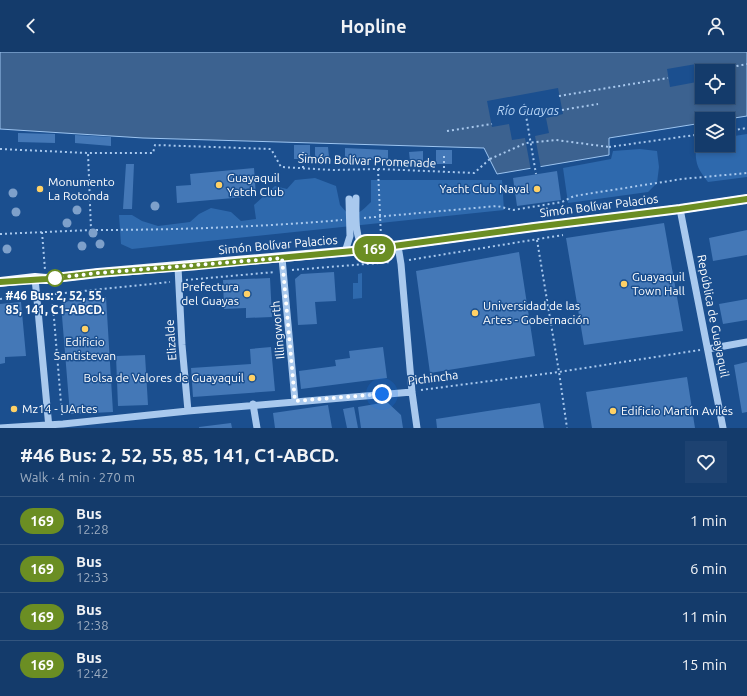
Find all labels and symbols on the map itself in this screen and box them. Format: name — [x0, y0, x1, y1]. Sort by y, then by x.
water label: Río Guayas — [497, 103, 560, 117]
street label: Simón Bolívar Promenade — [298, 152, 436, 169]
place label: Guayaquil Yatch Club — [227, 171, 284, 198]
place label: Monumento La Rotonda — [48, 175, 115, 202]
marker: Guayaquil Yatch Club — [214, 180, 224, 190]
place label: Yacht Club Naval — [439, 182, 529, 195]
marker: Monumento La Rotonda — [35, 184, 45, 194]
marker: Yacht Club Naval — [532, 184, 542, 194]
street label: Simón Bolívar Palacios — [539, 192, 659, 219]
street label: Simón Bolívar Palacios — [218, 233, 338, 256]
line badge: 169 — [351, 236, 397, 262]
street label: República de Guayaquil — [695, 253, 732, 378]
marker: #46 Bus: 2, 52, 55, 85, 141, C1-ABCD. — [46, 269, 64, 287]
place label: Guayaquil Town Hall — [632, 270, 685, 297]
marker: Guayaquil Town Hall — [619, 279, 629, 289]
place label: Prefectura del Guayas — [181, 280, 239, 307]
place label: #46 Bus: 2, 52, 55, 85, 141, C1-ABCD. — [5, 289, 105, 316]
marker: Prefectura del Guayas — [242, 289, 252, 299]
place label: Universidad de las Artes - Gobernación — [483, 299, 589, 326]
street label: Illingworth — [268, 300, 287, 360]
marker: Universidad de las Artes - Gobernación — [470, 308, 480, 318]
street label: Elizalde — [163, 319, 178, 361]
marker: Edificio Santistevan — [80, 324, 90, 334]
place label: Edificio Santistevan — [54, 335, 116, 362]
street label: Pichincha — [407, 368, 459, 387]
place label: Bolsa de Valores de Guayaquil — [84, 371, 244, 384]
marker: Bolsa de Valores de Guayaquil — [247, 373, 257, 383]
your location — [372, 384, 392, 404]
place label: Mz14 - UArtes — [22, 402, 98, 415]
marker: Mz14 - UArtes — [9, 404, 19, 414]
place label: Edificio Martín Avilés — [621, 404, 733, 417]
marker: Edificio Martín Avilés — [608, 406, 618, 416]

